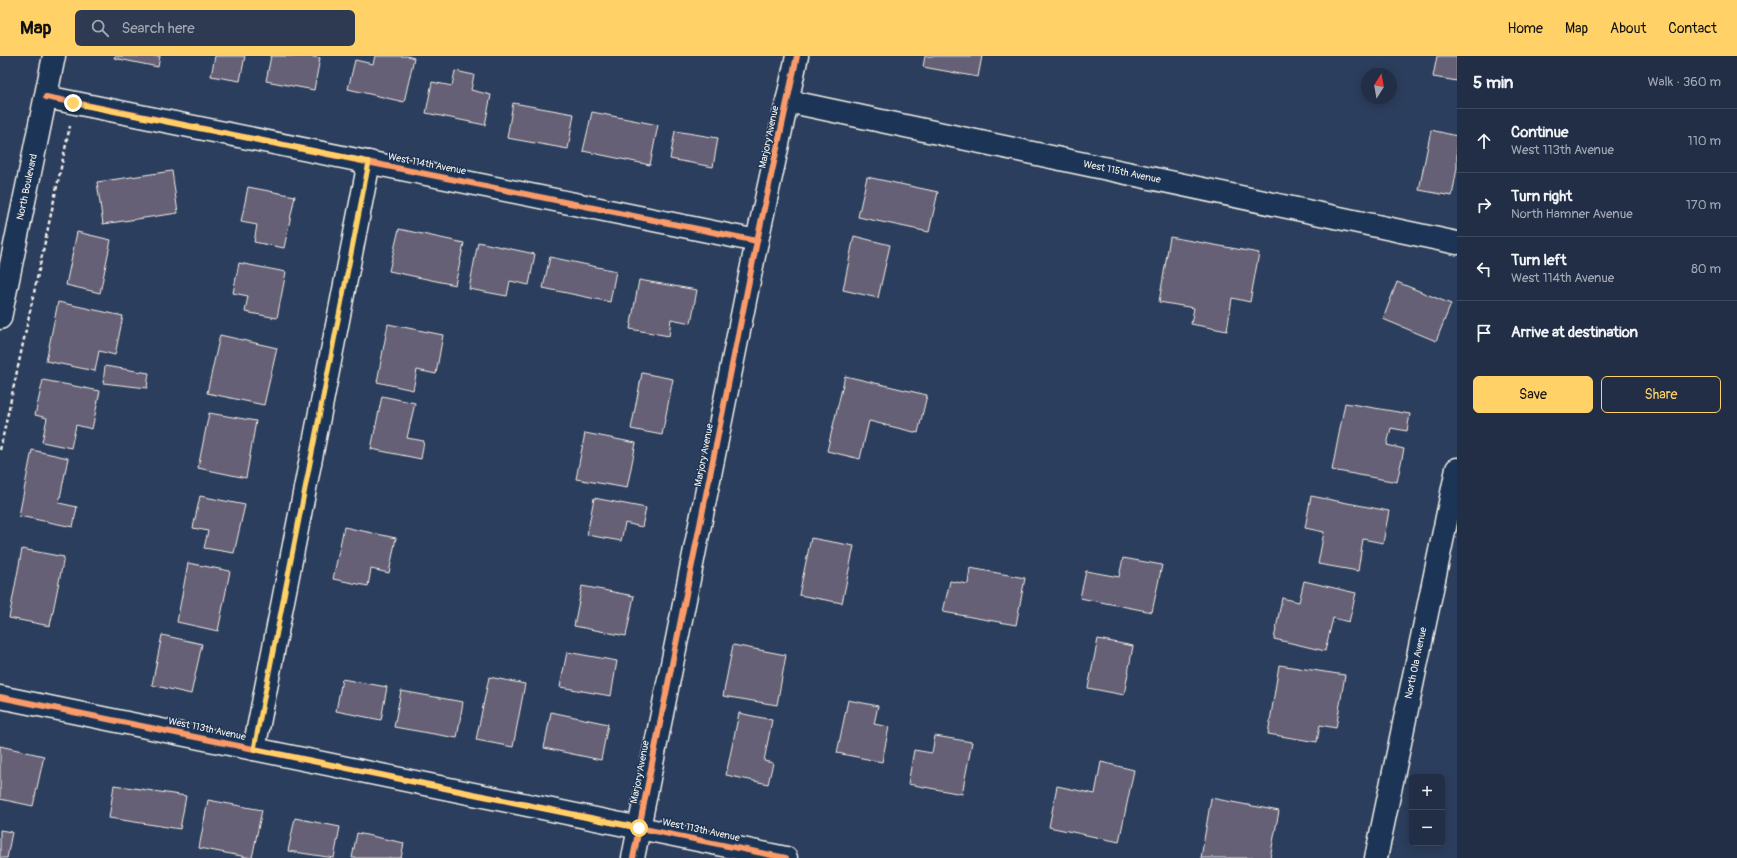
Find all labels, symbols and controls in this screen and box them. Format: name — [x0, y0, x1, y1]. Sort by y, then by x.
search box — [75, 10, 355, 46]
text: Map — [20, 16, 51, 40]
icon: search — [89, 17, 111, 39]
text: Search here — [121, 19, 195, 38]
text: Home — [1508, 20, 1543, 37]
text: Map — [1565, 20, 1588, 37]
text: About — [1610, 20, 1646, 37]
text: Contact — [1668, 20, 1717, 37]
north arrow — [1361, 68, 1397, 104]
text: 5 min — [1473, 72, 1513, 93]
text: Walk · 360 m — [1647, 74, 1721, 90]
route end — [64, 94, 82, 112]
street label: Marjory Avenue — [756, 104, 782, 169]
text: Continue — [1511, 123, 1569, 142]
icon: ahead — [1473, 130, 1495, 152]
text: 110 m — [1688, 133, 1721, 149]
text: West 113th Avenue — [1511, 142, 1614, 158]
street label: West 114th Avenue — [387, 151, 467, 177]
street label: North Boulevard — [14, 153, 40, 221]
street label: West 115th Avenue — [1082, 158, 1162, 186]
text: Turn right — [1511, 187, 1572, 206]
icon: right — [1473, 194, 1495, 216]
text: 170 m — [1686, 197, 1721, 213]
text: North Hamner Avenue — [1511, 206, 1633, 222]
text: Turn left — [1511, 251, 1567, 270]
icon: left — [1473, 258, 1495, 280]
text: 80 m — [1691, 261, 1721, 277]
text: West 114th Avenue — [1511, 270, 1614, 286]
icon: arrive — [1473, 322, 1495, 344]
text: Arrive at destination — [1511, 323, 1638, 342]
button: Save — [1473, 376, 1593, 413]
button: Share — [1601, 376, 1721, 413]
street label: Marjory Avenue — [692, 422, 716, 487]
street label: North Ola Avenue — [1403, 626, 1429, 700]
street label: West 113th Avenue — [167, 715, 247, 743]
street label: Marjory Avenue — [628, 739, 652, 804]
map controls — [1409, 774, 1445, 846]
button: + — [1409, 774, 1445, 810]
button: − — [1409, 810, 1445, 846]
street label: West 113th Avenue — [661, 816, 741, 844]
route start — [630, 819, 648, 837]

